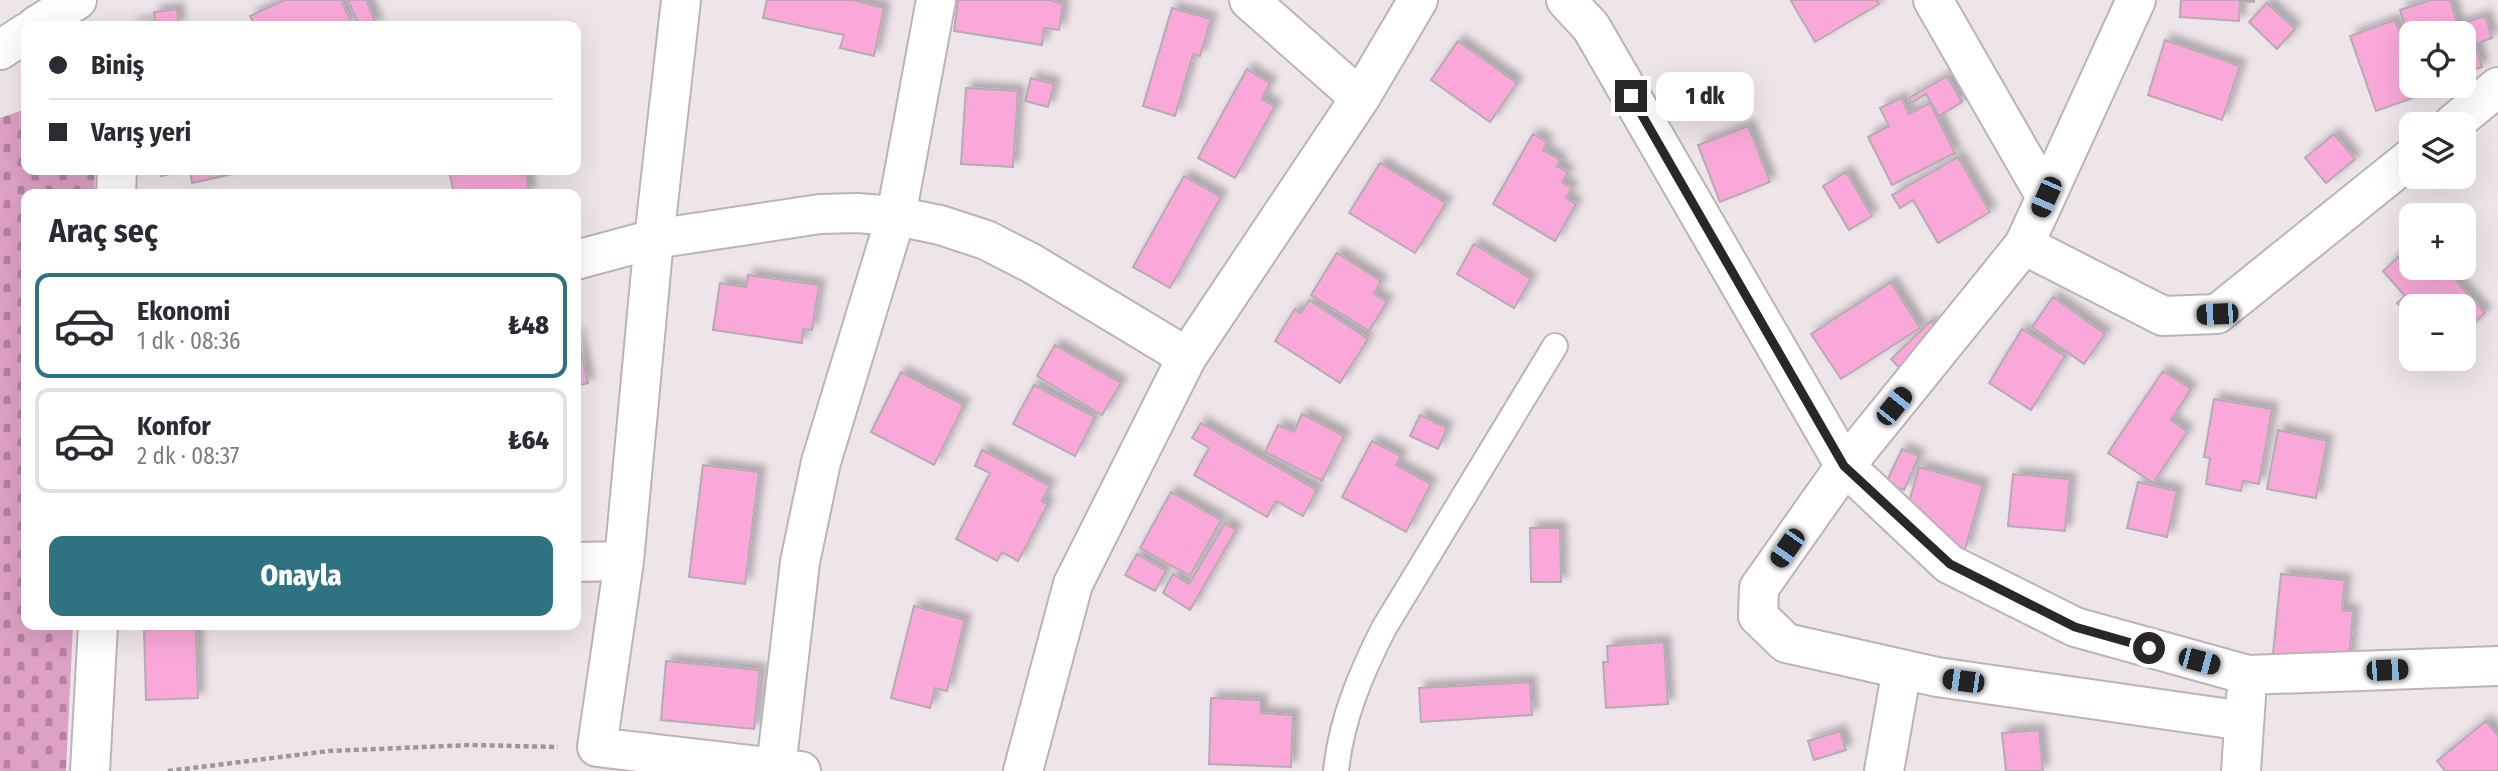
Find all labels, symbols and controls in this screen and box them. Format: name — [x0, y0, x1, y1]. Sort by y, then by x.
map controls — [2399, 21, 2476, 371]
button: locate — [2399, 21, 2476, 98]
text: Biniş — [91, 50, 144, 81]
callout: 1 dk — [1656, 72, 1754, 120]
route end — [1615, 80, 1647, 112]
text: 1 dk — [1685, 82, 1725, 110]
button: layers — [2399, 112, 2476, 189]
text: Varış yeri — [91, 117, 191, 148]
car — [2028, 174, 2065, 220]
button: + — [2399, 203, 2476, 280]
text: Araç seç — [49, 212, 158, 250]
icon: car — [53, 294, 116, 357]
button: − — [2399, 294, 2476, 371]
text: Ekonomi — [137, 296, 230, 327]
car — [2196, 303, 2239, 325]
text: ₺48 — [508, 310, 549, 341]
text: 1 dk · 08:36 — [137, 327, 240, 355]
car — [1873, 383, 1916, 429]
icon: car — [53, 409, 116, 472]
text: Konfor — [137, 411, 211, 442]
text: ₺64 — [508, 425, 549, 456]
text: 2 dk · 08:37 — [137, 442, 239, 470]
car — [1767, 525, 1808, 571]
button: Onayla — [49, 536, 553, 616]
route start — [2133, 632, 2165, 664]
car — [2176, 645, 2223, 677]
car — [2366, 659, 2409, 681]
car — [1941, 668, 1986, 694]

